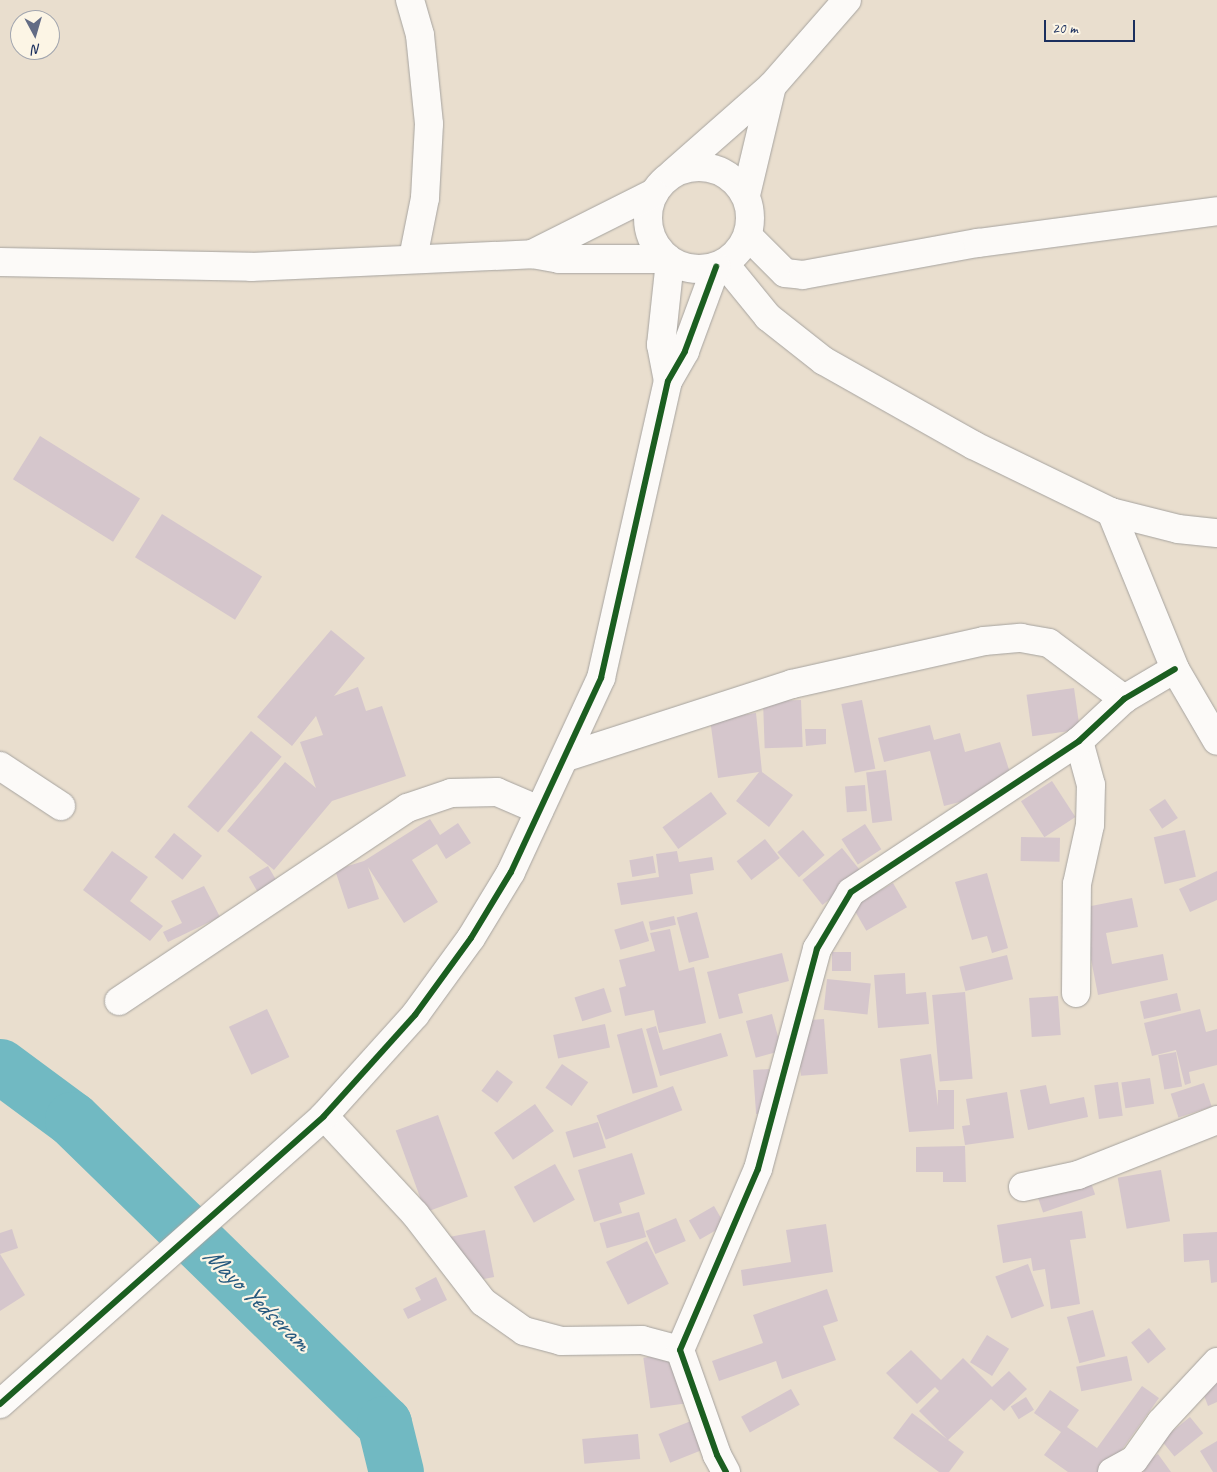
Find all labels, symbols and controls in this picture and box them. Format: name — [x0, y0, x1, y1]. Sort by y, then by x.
north arrow — [10, 10, 60, 60]
scale bar — [1047, 10, 1138, 42]
text: 20 m — [1052, 19, 1078, 38]
text: N — [31, 41, 42, 58]
water label: Mayo Yedseram — [197, 1241, 317, 1357]

